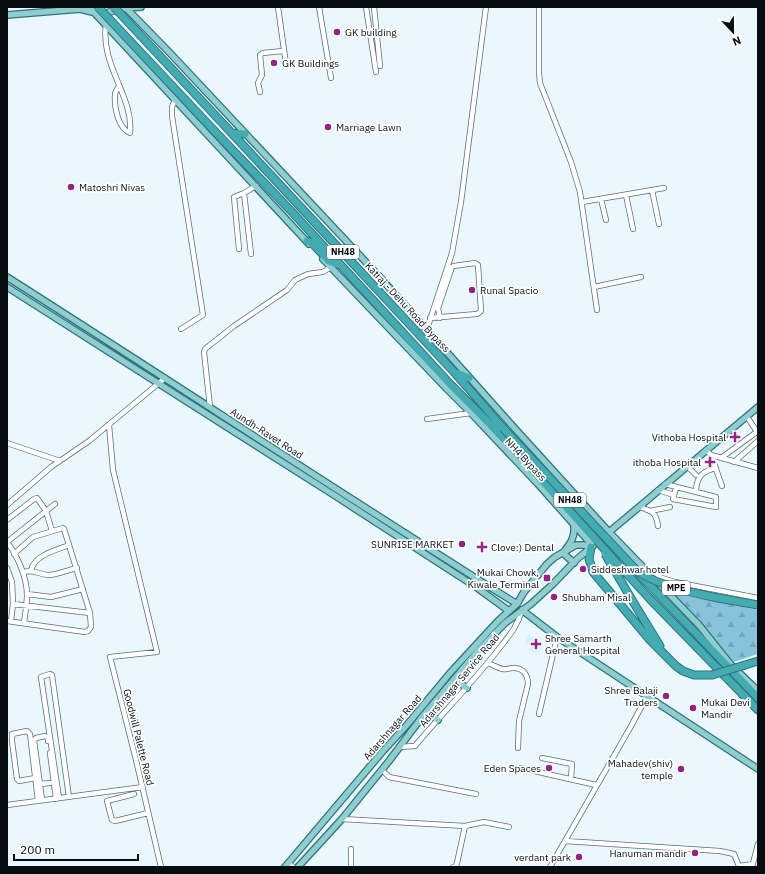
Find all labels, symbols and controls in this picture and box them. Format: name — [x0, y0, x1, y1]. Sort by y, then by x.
north arrow — [713, 12, 753, 52]
place label: GK building — [345, 26, 397, 39]
marker: GK building — [332, 27, 342, 37]
text: N — [730, 33, 743, 49]
place label: GK Buildings — [282, 57, 339, 70]
marker: GK Buildings — [269, 58, 279, 68]
place label: Marriage Lawn — [336, 121, 401, 134]
marker: Marriage Lawn — [323, 122, 333, 132]
place label: Matoshri Nivas — [79, 181, 145, 194]
marker: Matoshri Nivas — [66, 182, 76, 192]
road number: NH48 — [327, 245, 359, 259]
street label: Katraj - Dehu Road Bypass — [362, 259, 453, 355]
place label: Runal Spacio — [480, 284, 539, 297]
marker: Runal Spacio — [467, 285, 477, 295]
street label: Aundh-Ravet Road — [228, 405, 305, 462]
place label: Vithoba Hospital — [652, 431, 726, 444]
marker: Vithoba Hospital — [729, 431, 741, 443]
street label: NH4 Bypass — [502, 435, 549, 484]
place label: ithoba Hospital — [633, 456, 701, 469]
marker: ithoba Hospital — [704, 456, 716, 468]
road number: NH48 — [554, 493, 586, 507]
place label: SUNRISE MARKET — [371, 538, 454, 551]
marker: SUNRISE MARKET — [457, 539, 467, 549]
marker: Clove:) Dental — [476, 541, 488, 553]
place label: Clove:) Dental — [491, 541, 554, 554]
place label: Siddeshwar hotel — [591, 563, 669, 576]
marker: Siddeshwar hotel — [578, 564, 588, 574]
place label: Mukai Chowk, Kiwale Terminal — [467, 566, 539, 591]
marker: Mukai Chowk, Kiwale Terminal — [542, 573, 552, 583]
road number: MPE — [662, 581, 690, 595]
place label: Shubham Misal — [562, 591, 631, 604]
marker: Shubham Misal — [549, 592, 559, 602]
street label: Adarshnagar Service Road — [417, 631, 502, 730]
place label: Shree Samarth General Hospital — [545, 632, 620, 657]
marker: Shree Samarth General Hospital — [530, 638, 542, 650]
place label: Shree Balaji Traders — [605, 684, 658, 709]
street label: Goodwill Palette Road — [120, 687, 157, 787]
marker: Shree Balaji Traders — [661, 691, 671, 701]
street label: Adarshnagar Road — [360, 692, 424, 763]
place label: Mukai Devi Mandir — [701, 696, 750, 721]
marker: Mukai Devi Mandir — [688, 703, 698, 713]
place label: Mahadev(shiv) temple — [608, 757, 674, 782]
place label: Eden Spaces — [484, 762, 541, 775]
marker: Eden Spaces — [544, 763, 554, 773]
marker: Mahadev(shiv) temple — [676, 764, 686, 774]
scale bar — [14, 836, 138, 862]
text: 200 m — [20, 842, 55, 857]
place label: Hanuman mandir — [609, 847, 687, 860]
marker: Hanuman mandir — [690, 848, 700, 858]
place label: verdant park — [514, 851, 572, 864]
marker: verdant park — [574, 852, 584, 862]

